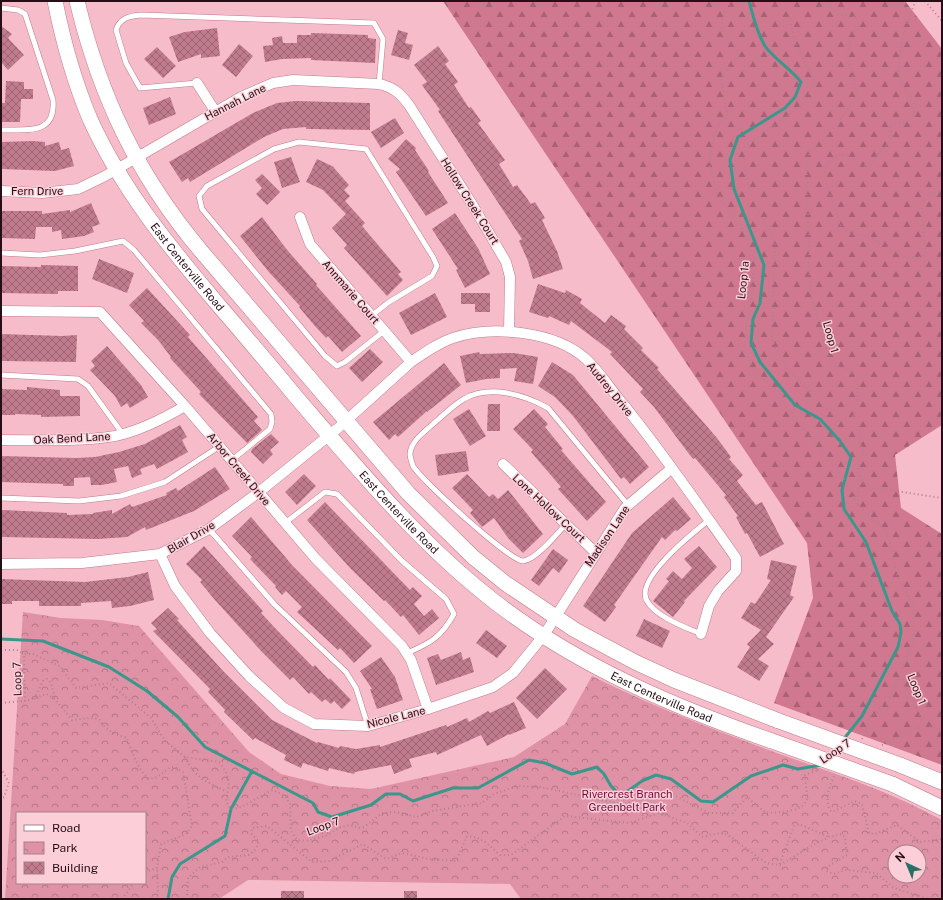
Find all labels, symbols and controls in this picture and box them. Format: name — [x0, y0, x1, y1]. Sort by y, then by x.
street label: Hannah Lane — [202, 81, 268, 123]
street label: Hollow Creek Court — [438, 155, 502, 247]
street label: Fern Drive — [11, 185, 63, 197]
street label: East Centerville Road — [148, 221, 227, 313]
street label: Annmarie Court — [320, 258, 382, 326]
street label: Loop 1a — [735, 260, 751, 300]
street label: Loop 1 — [821, 320, 841, 354]
street label: Audrey Drive — [585, 360, 635, 418]
street label: Oak Bend Lane — [33, 430, 111, 446]
street label: Arbor Creek Drive — [205, 430, 273, 508]
street label: East Centerville Road — [357, 468, 441, 556]
street label: Lone Hollow Court — [510, 471, 588, 545]
street label: Madison Lane — [582, 503, 632, 569]
street label: Blair Drive — [165, 519, 217, 555]
street label: Loop 7 — [10, 661, 24, 696]
street label: East Centerville Road — [609, 669, 714, 725]
street label: Loop 1 — [905, 672, 929, 706]
street label: Nicole Lane — [365, 704, 427, 730]
street label: Loop 7 — [817, 736, 853, 766]
park label: Rivercrest Branch Greenbelt Park — [582, 788, 672, 813]
legend — [16, 812, 146, 884]
street label: Loop 7 — [305, 814, 342, 838]
text: Road — [52, 821, 80, 835]
text: Park — [52, 841, 78, 855]
north arrow — [887, 844, 927, 884]
text: N — [893, 850, 907, 864]
text: Building — [52, 861, 98, 875]

